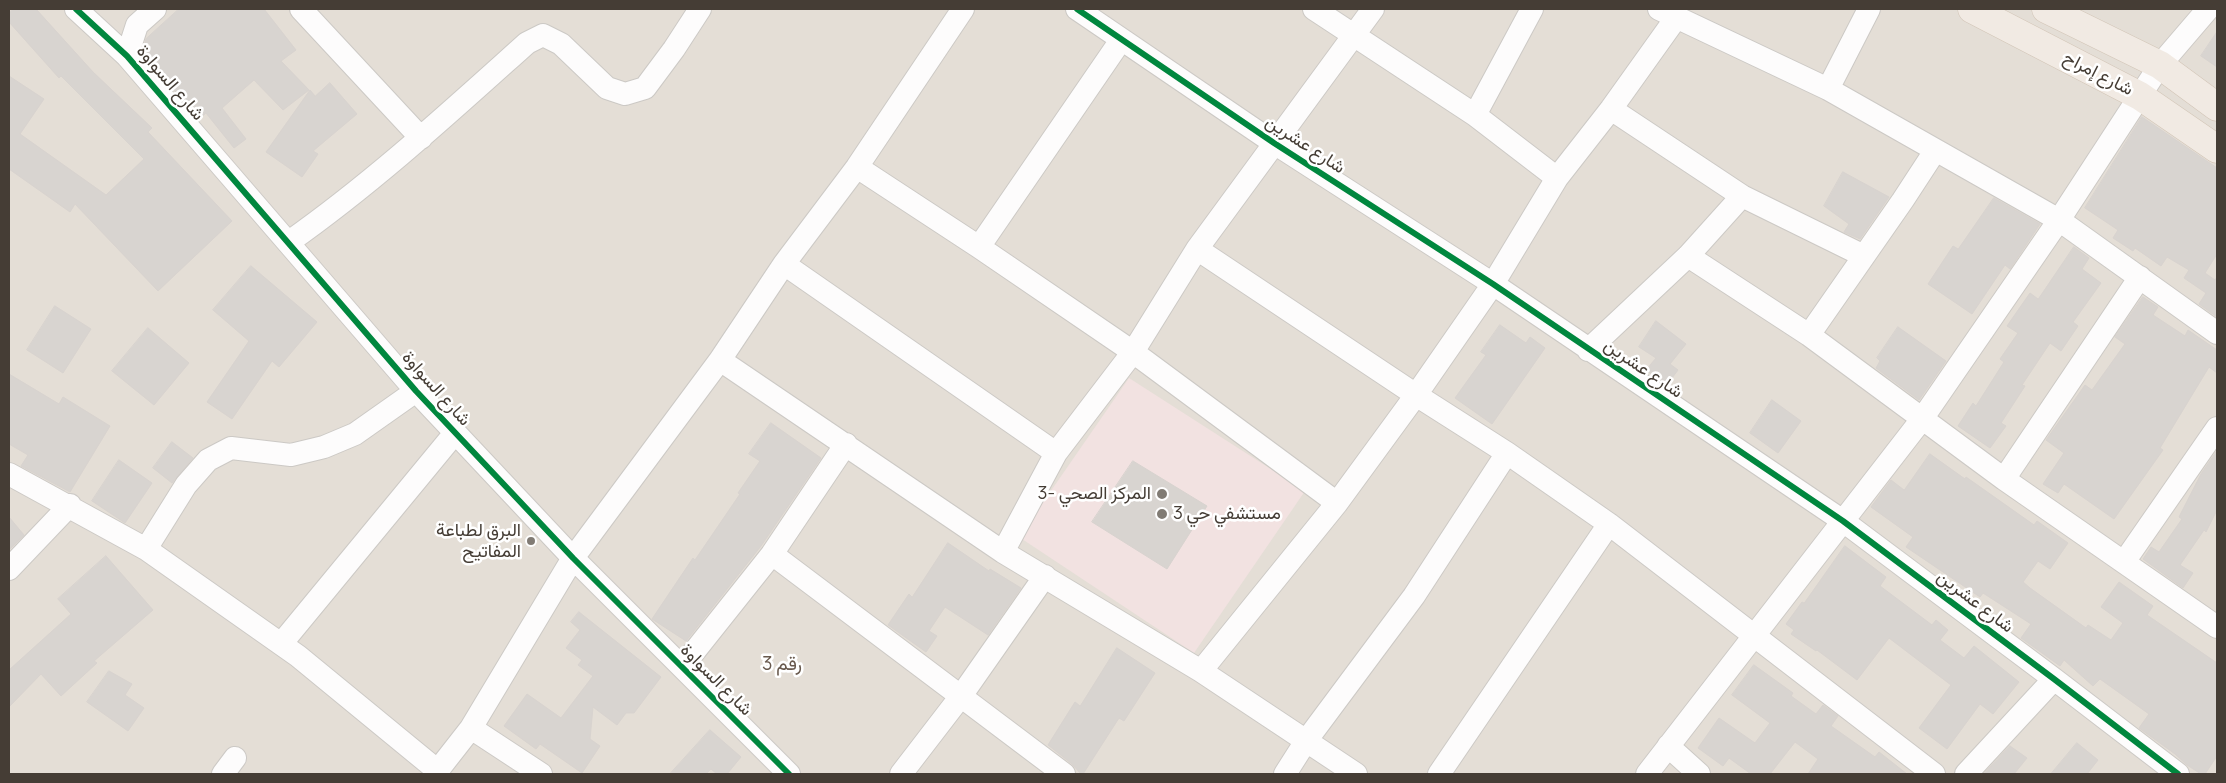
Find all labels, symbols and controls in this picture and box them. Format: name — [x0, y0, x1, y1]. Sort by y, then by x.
street label: شارع السواوة — [131, 41, 209, 125]
street label: شارع إمراح — [2059, 47, 2137, 101]
street label: شارع عشرين — [1261, 111, 1349, 179]
street label: شارع عشرين — [1599, 335, 1687, 403]
street label: شارع السواوة — [397, 347, 475, 431]
place label: المركز الصحي -3 — [1038, 483, 1151, 505]
marker: المركز الصحي -3 — [1155, 487, 1169, 501]
place label: مستشفي حي 3 — [1173, 503, 1281, 525]
marker: مستشفي حي 3 — [1155, 507, 1169, 521]
place label: البرق لطباعة المفاتيح — [436, 520, 521, 562]
marker: البرق لطباعة المفاتيح — [525, 535, 537, 547]
street label: شارع عشرين — [1932, 566, 2018, 638]
street label: شارع السواوة — [676, 640, 756, 720]
district label: رقم 3 — [762, 654, 802, 676]

